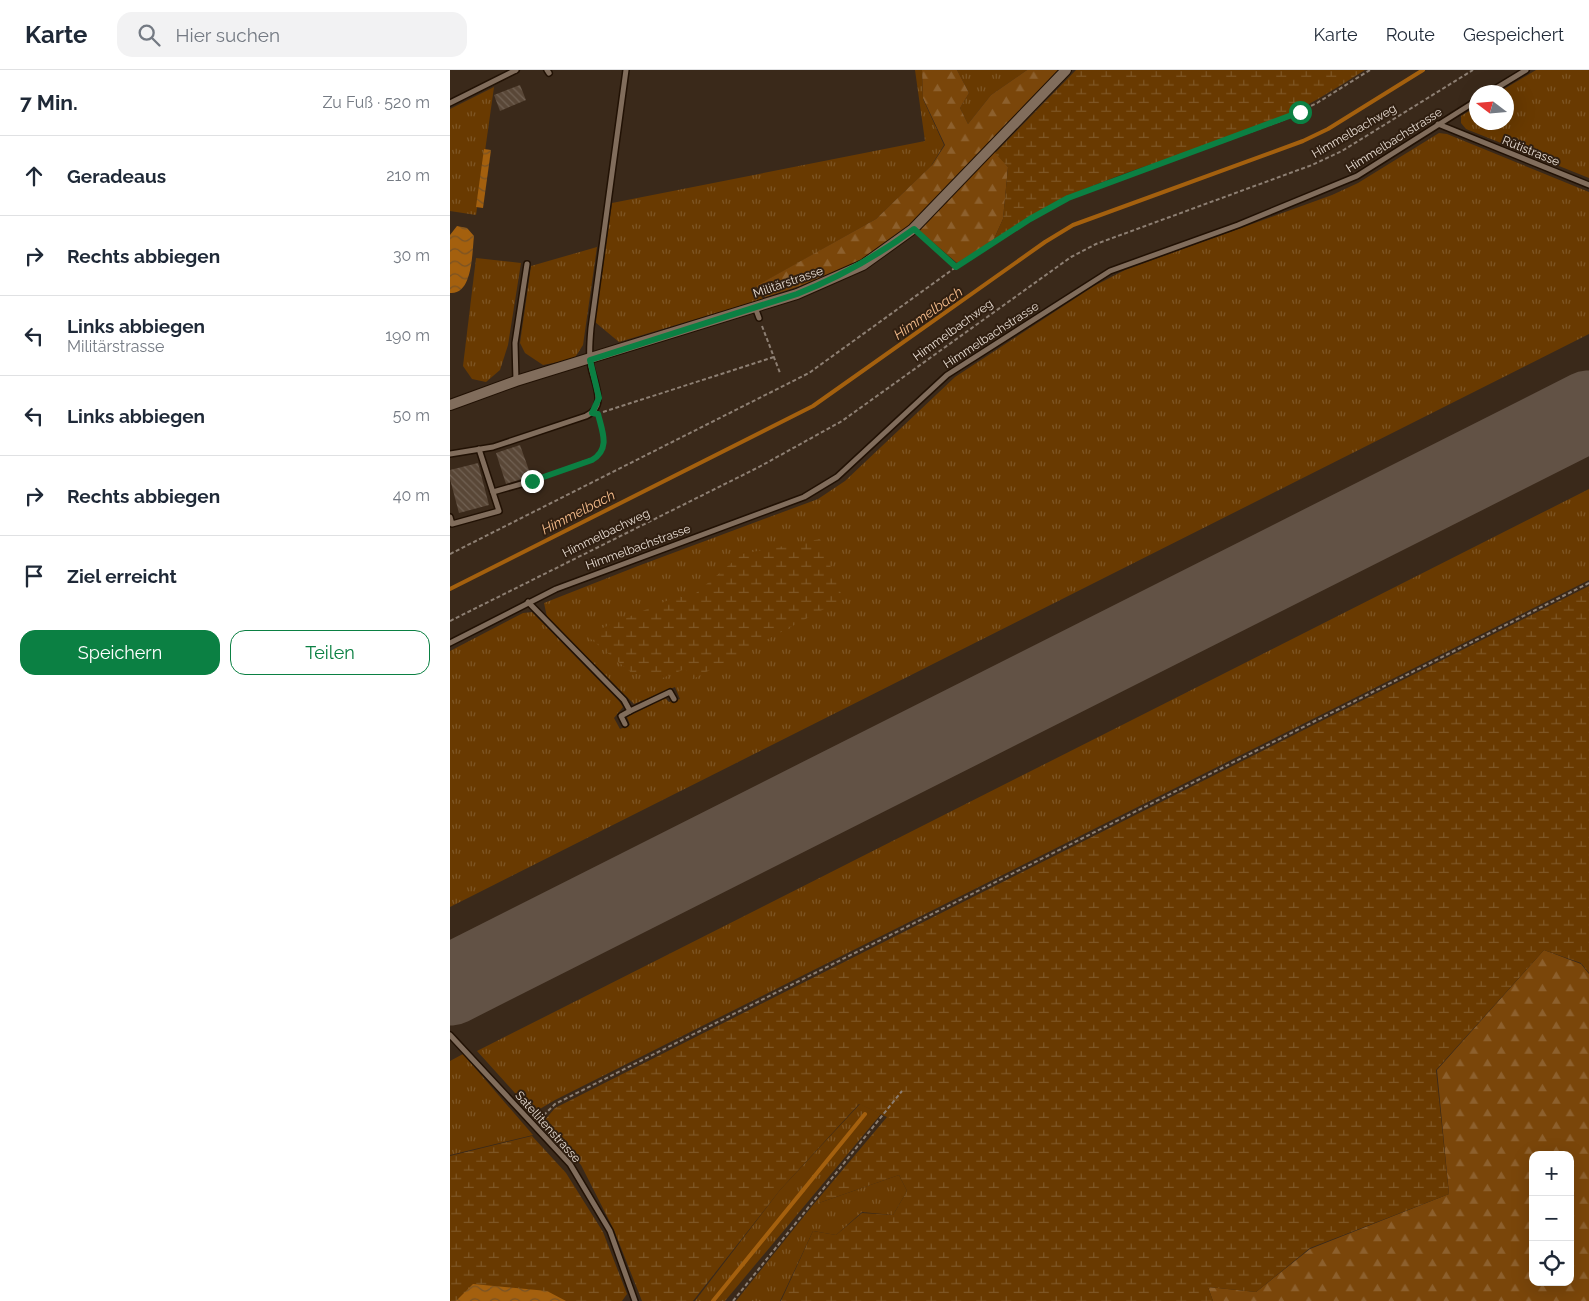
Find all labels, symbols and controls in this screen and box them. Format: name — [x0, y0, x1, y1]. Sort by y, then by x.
search box — [117, 12, 467, 57]
text: Karte — [25, 20, 87, 49]
icon: search — [135, 21, 163, 49]
text: Hier suchen — [175, 24, 280, 46]
text: Karte — [1314, 24, 1358, 45]
text: Route — [1386, 24, 1435, 45]
text: Gespeichert — [1463, 24, 1564, 45]
north arrow — [1469, 85, 1514, 130]
text: 7 Min. — [20, 90, 78, 115]
text: Zu Fuß · 520 m — [323, 93, 430, 112]
route start — [1289, 101, 1312, 124]
street label: Himmelbachweg — [1309, 101, 1399, 161]
street label: Himmelbachstrasse — [1343, 105, 1445, 175]
street label: Rütistrasse — [1500, 133, 1562, 169]
icon: ahead — [20, 162, 48, 190]
text: Geradeaus — [67, 165, 166, 187]
text: 210 m — [386, 166, 430, 185]
icon: right — [20, 242, 48, 270]
text: Rechts abbiegen — [67, 245, 220, 267]
text: 30 m — [393, 246, 430, 265]
street label: Militärstrasse — [751, 264, 825, 300]
water label: Himmelbach — [890, 283, 966, 343]
street label: Himmelbachweg — [910, 296, 996, 364]
street label: Himmelbachstrasse — [941, 299, 1041, 371]
text: Links abbiegen — [67, 315, 205, 337]
icon: left — [20, 322, 48, 350]
text: 190 m — [385, 326, 430, 345]
text: Militärstrasse — [67, 337, 164, 356]
icon: left — [20, 402, 48, 430]
text: Links abbiegen — [67, 405, 205, 427]
text: 50 m — [393, 406, 430, 425]
route end — [521, 470, 544, 493]
icon: right — [20, 482, 48, 510]
text: Rechts abbiegen — [67, 485, 220, 507]
text: 40 m — [393, 486, 430, 505]
water label: Himmelbach — [538, 487, 618, 537]
street label: Himmelbachweg — [560, 506, 652, 560]
street label: Himmelbachstrasse — [584, 522, 692, 572]
icon: arrive — [20, 562, 48, 590]
text: Ziel erreicht — [67, 565, 177, 587]
button: Speichern — [20, 630, 220, 675]
button: Teilen — [230, 630, 430, 675]
street label: Satellitenstrasse — [512, 1088, 584, 1166]
map controls — [1529, 1151, 1574, 1286]
button: + — [1529, 1151, 1574, 1196]
button: − — [1529, 1196, 1574, 1241]
button: locate — [1529, 1241, 1574, 1286]

